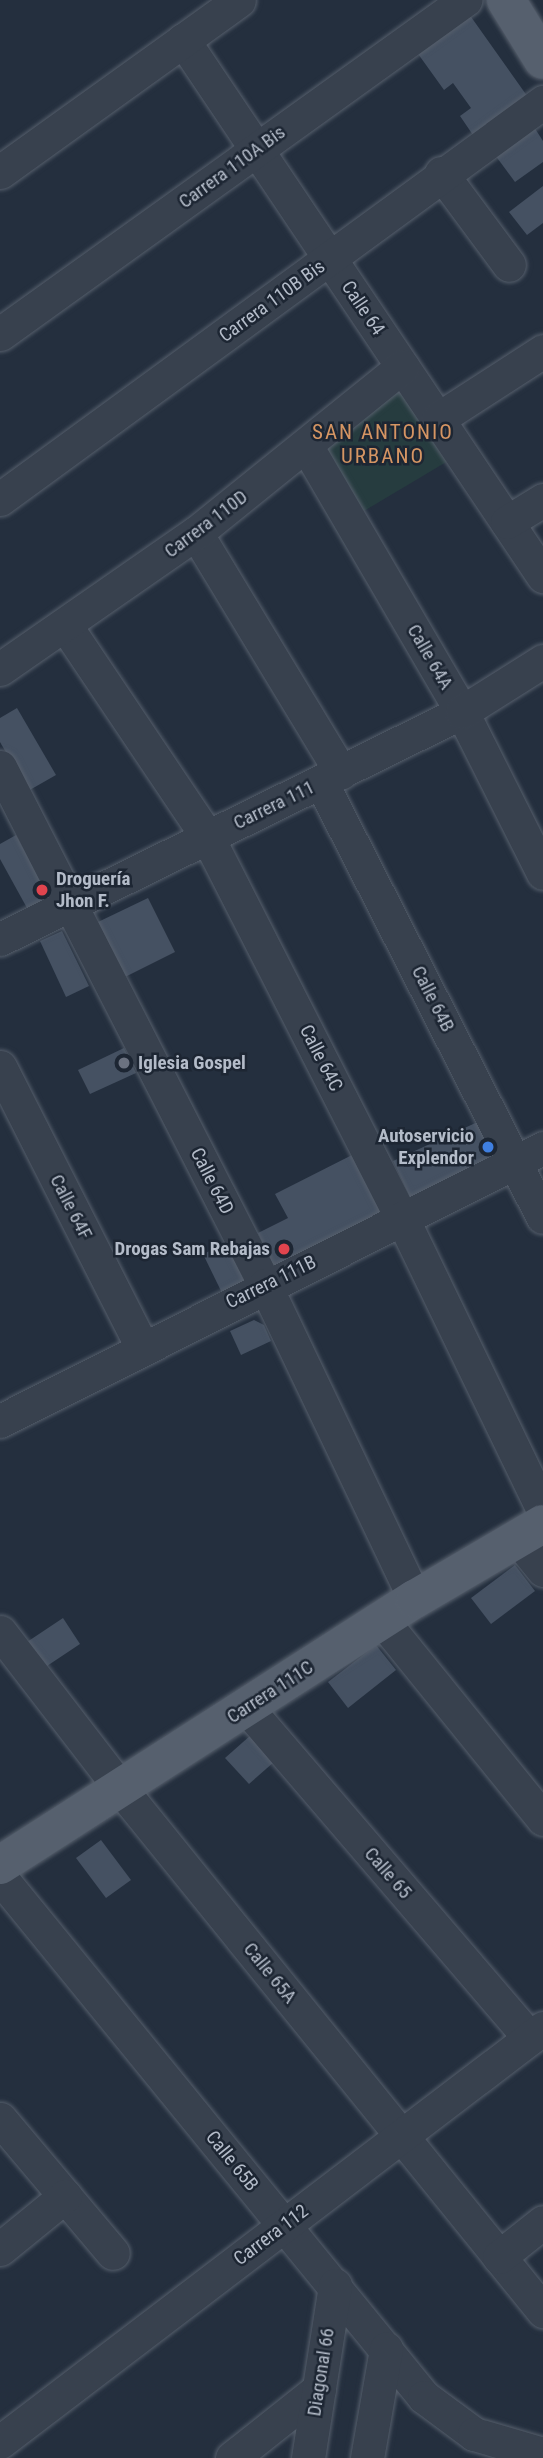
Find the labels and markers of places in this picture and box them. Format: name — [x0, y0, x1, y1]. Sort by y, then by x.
place label: Droguería Jhon F. — [56, 868, 130, 912]
marker: Droguería Jhon F. — [34, 882, 50, 898]
place label: Iglesia Gospel — [138, 1052, 246, 1074]
marker: Iglesia Gospel — [116, 1055, 132, 1071]
place label: Autoservicio Explendor — [378, 1125, 474, 1169]
marker: Autoservicio Explendor — [480, 1139, 496, 1155]
place label: Drogas Sam Rebajas — [114, 1238, 270, 1260]
marker: Drogas Sam Rebajas — [276, 1241, 292, 1257]

